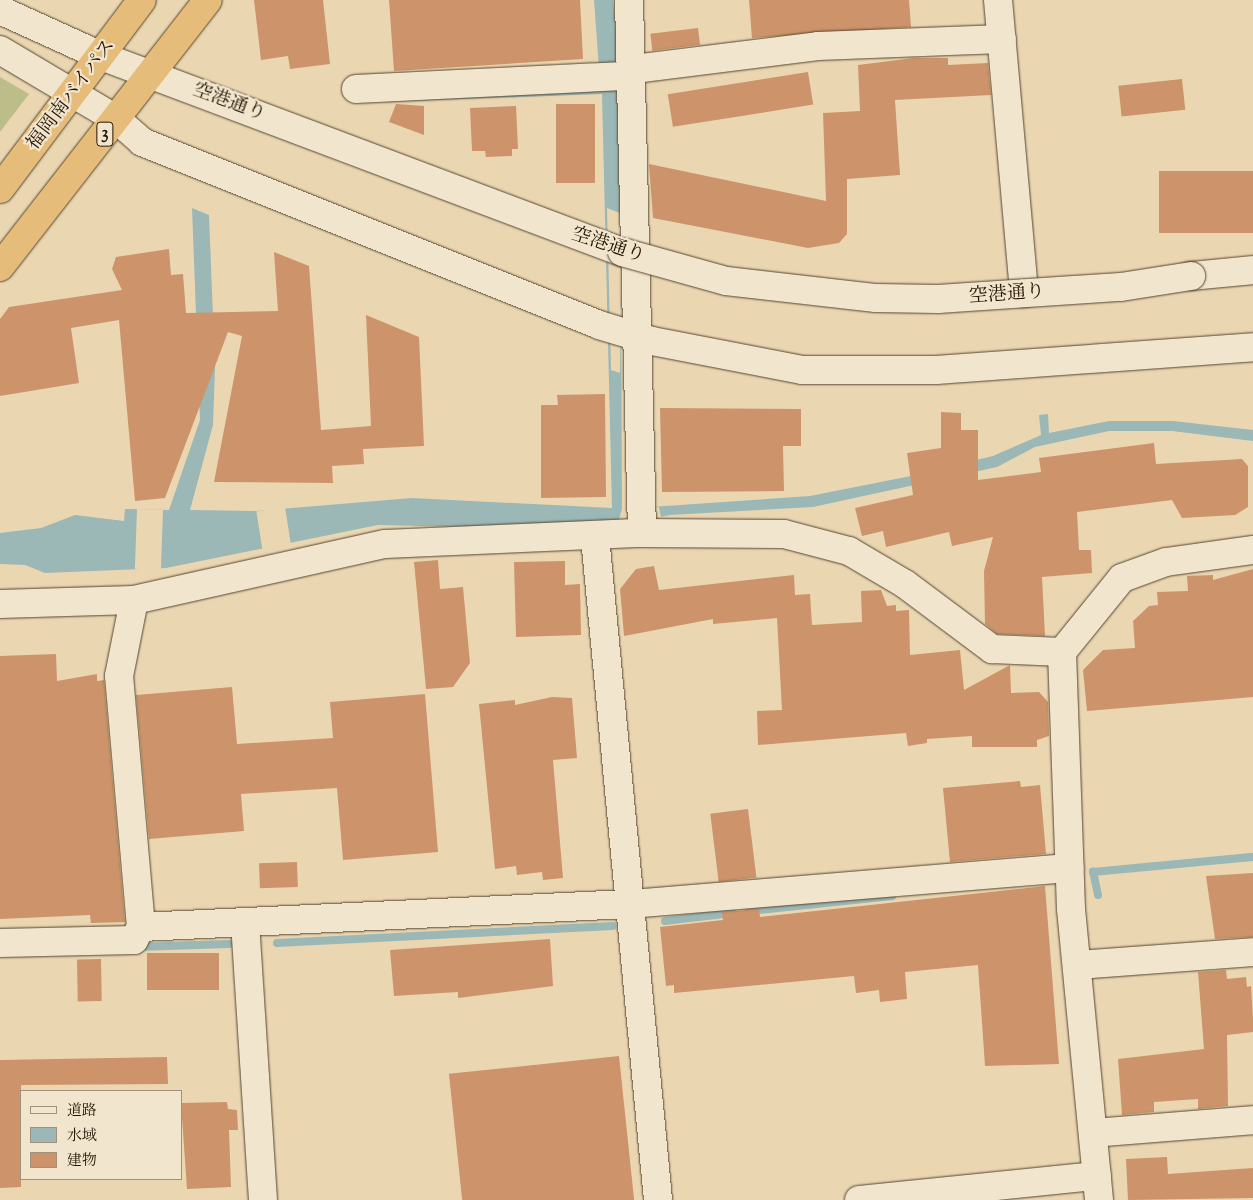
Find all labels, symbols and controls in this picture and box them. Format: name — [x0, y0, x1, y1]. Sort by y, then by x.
street label: 福岡南バイパス — [23, 35, 121, 155]
street label: 空港通り — [189, 79, 269, 127]
road number: 3 — [96, 118, 114, 150]
street label: 空港通り — [568, 223, 648, 269]
street label: 空港通り — [968, 281, 1046, 309]
legend — [20, 1090, 182, 1180]
text: 道路 — [67, 1101, 97, 1122]
text: 水域 — [67, 1126, 97, 1147]
text: 建物 — [67, 1151, 97, 1172]

